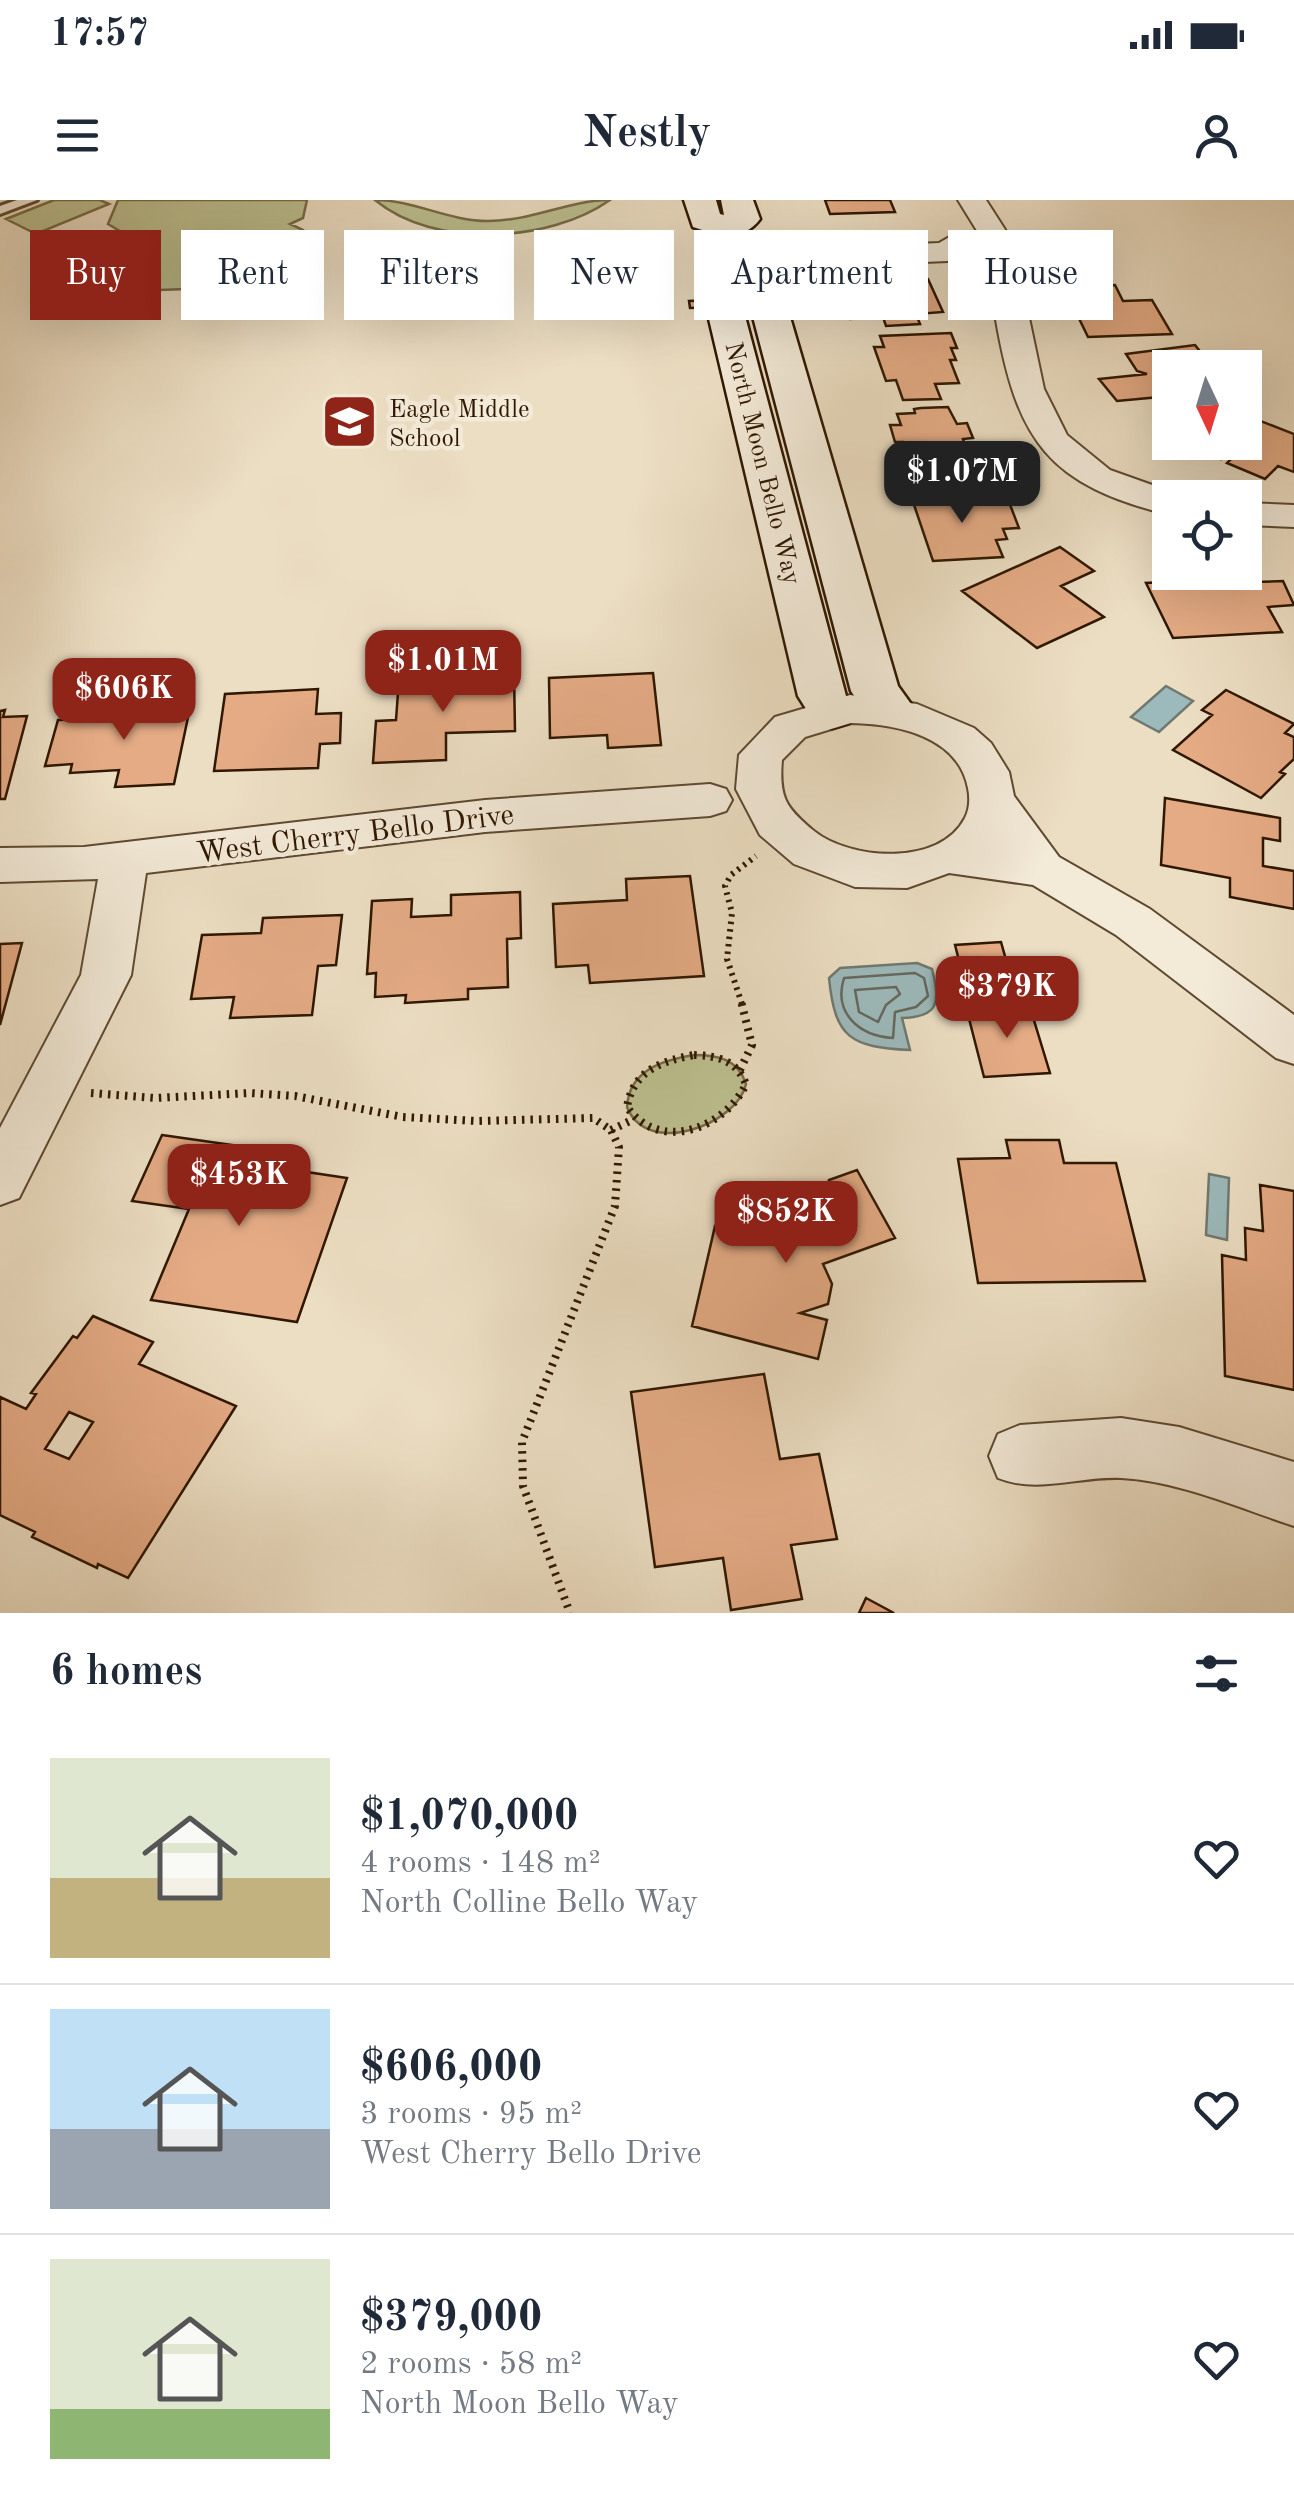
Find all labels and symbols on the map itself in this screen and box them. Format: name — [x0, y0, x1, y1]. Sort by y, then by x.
street label: North Moon Bello Way — [719, 340, 804, 587]
north arrow — [1152, 350, 1262, 460]
school or university icon: Eagle Middle School — [320, 392, 380, 452]
place label: Eagle Middle School — [389, 398, 529, 452]
pin: $1.07M — [881, 441, 1043, 526]
pin: $1.01M — [362, 630, 524, 715]
pin: $606K — [54, 658, 194, 743]
street label: West Cherry Bello Drive — [195, 801, 516, 869]
pin: $379K — [937, 956, 1077, 1041]
pin: $453K — [169, 1144, 309, 1229]
pin: $852K — [716, 1181, 856, 1266]

